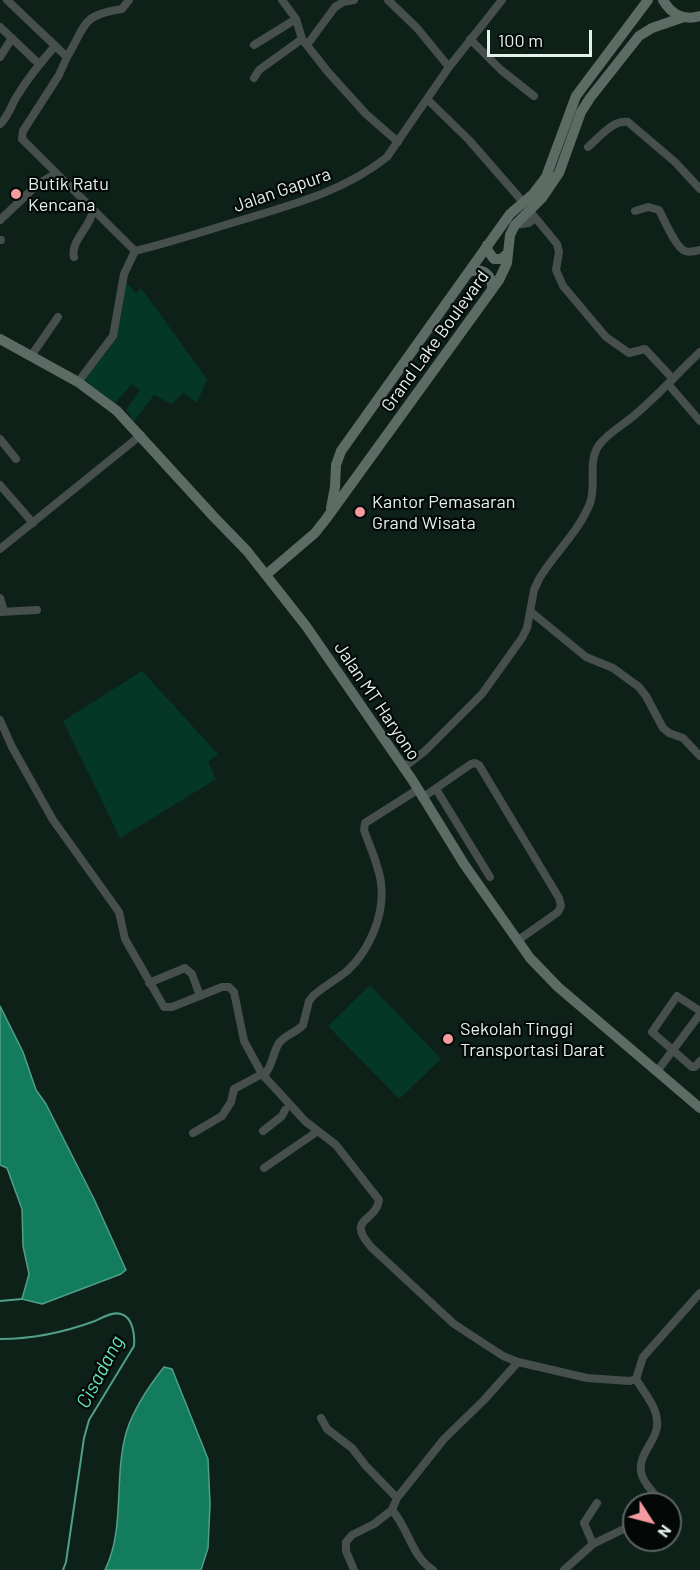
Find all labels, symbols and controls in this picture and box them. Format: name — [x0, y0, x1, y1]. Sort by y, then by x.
scale bar — [490, 18, 595, 56]
text: 100 m — [498, 29, 543, 51]
street label: Jalan Gapura — [230, 163, 334, 217]
place label: Butik Ratu Kencana — [28, 173, 109, 216]
marker: Butik Ratu Kencana — [9, 187, 23, 201]
street label: Grand Lake Boulevard — [377, 266, 493, 416]
place label: Kantor Pemasaran Grand Wisata — [372, 491, 515, 534]
marker: Kantor Pemasaran Grand Wisata — [353, 505, 367, 519]
street label: Jalan MT Haryono — [329, 638, 425, 764]
place label: Sekolah Tinggi Transportasi Darat — [460, 1018, 605, 1060]
marker: Sekolah Tinggi Transportasi Darat — [441, 1032, 455, 1046]
water label: Cisadang — [71, 1332, 129, 1412]
north arrow — [622, 1492, 682, 1552]
text: N — [655, 1522, 676, 1542]

